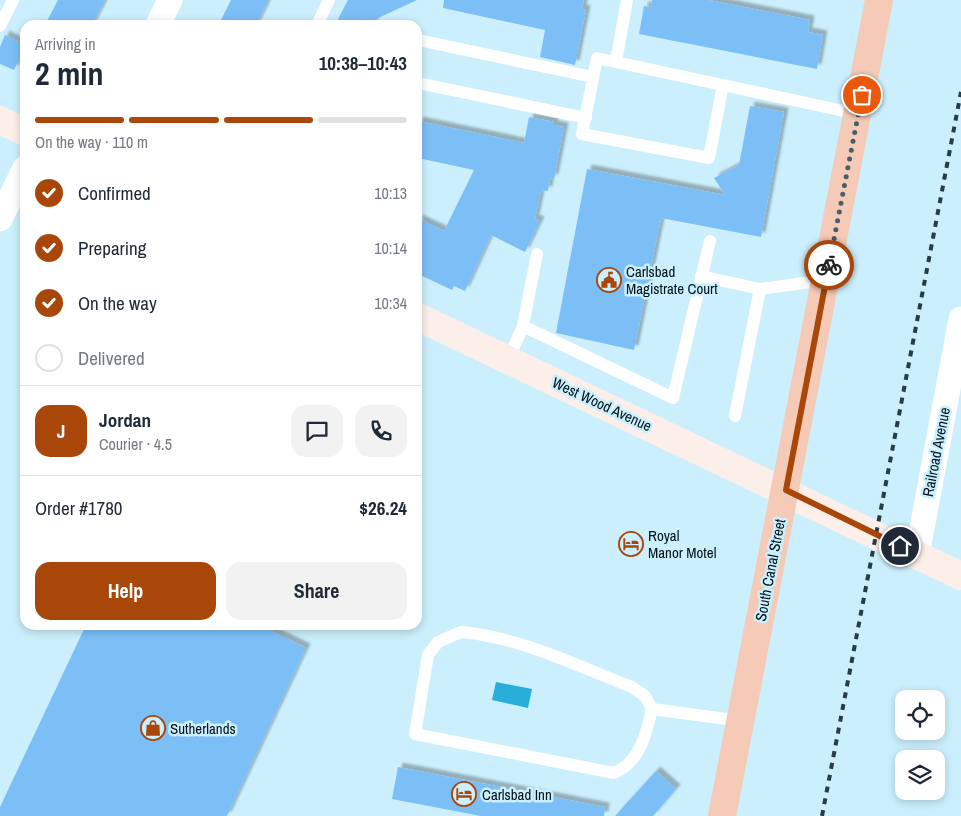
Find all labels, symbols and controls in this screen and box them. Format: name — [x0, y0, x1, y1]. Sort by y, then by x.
text: Arriving in — [35, 33, 96, 55]
text: 10:38–10:43 — [319, 50, 407, 76]
text: 2 min — [35, 52, 104, 95]
pin — [841, 74, 883, 116]
icon: bag — [848, 81, 876, 109]
text: On the way · 110 m — [35, 131, 148, 153]
icon: check — [35, 179, 63, 207]
text: Confirmed — [78, 180, 151, 206]
text: 10:13 — [374, 182, 407, 204]
icon: check — [35, 234, 63, 262]
text: Preparing — [78, 235, 146, 261]
text: 10:14 — [374, 237, 407, 259]
courier — [804, 240, 854, 290]
icon: bike — [815, 251, 843, 279]
place label: Carlsbad Magistrate Court — [626, 261, 718, 299]
public building icon: Carlsbad Magistrate Court — [596, 267, 622, 293]
icon: check — [35, 289, 63, 317]
text: On the way — [78, 290, 157, 316]
text: 10:34 — [374, 292, 407, 314]
text: Delivered — [78, 345, 145, 371]
street label: West Wood Avenue — [549, 372, 655, 436]
button: chat — [291, 405, 343, 457]
button: phone — [355, 405, 407, 457]
street label: Railroad Avenue — [917, 405, 955, 499]
text: Jordan — [99, 407, 151, 433]
text: J — [57, 418, 65, 444]
text: Courier · 4.5 — [99, 433, 172, 455]
text: Order #1780 — [35, 495, 122, 521]
text: $26.24 — [359, 495, 407, 521]
street label: South Canal Street — [750, 516, 790, 623]
place label: Royal Manor Motel — [648, 525, 716, 563]
pin — [879, 525, 921, 567]
hotel icon: Royal Manor Motel — [618, 531, 644, 557]
icon: home — [886, 532, 914, 560]
button: Help — [35, 562, 216, 620]
button: Share — [226, 562, 407, 620]
map controls — [895, 690, 945, 800]
button: locate — [895, 690, 945, 740]
shop icon: Sutherlands — [140, 715, 166, 741]
place label: Sutherlands — [170, 718, 236, 739]
button: layers — [895, 750, 945, 800]
hotel icon: Carlsbad Inn — [451, 781, 477, 807]
place label: Carlsbad Inn — [482, 784, 552, 805]

